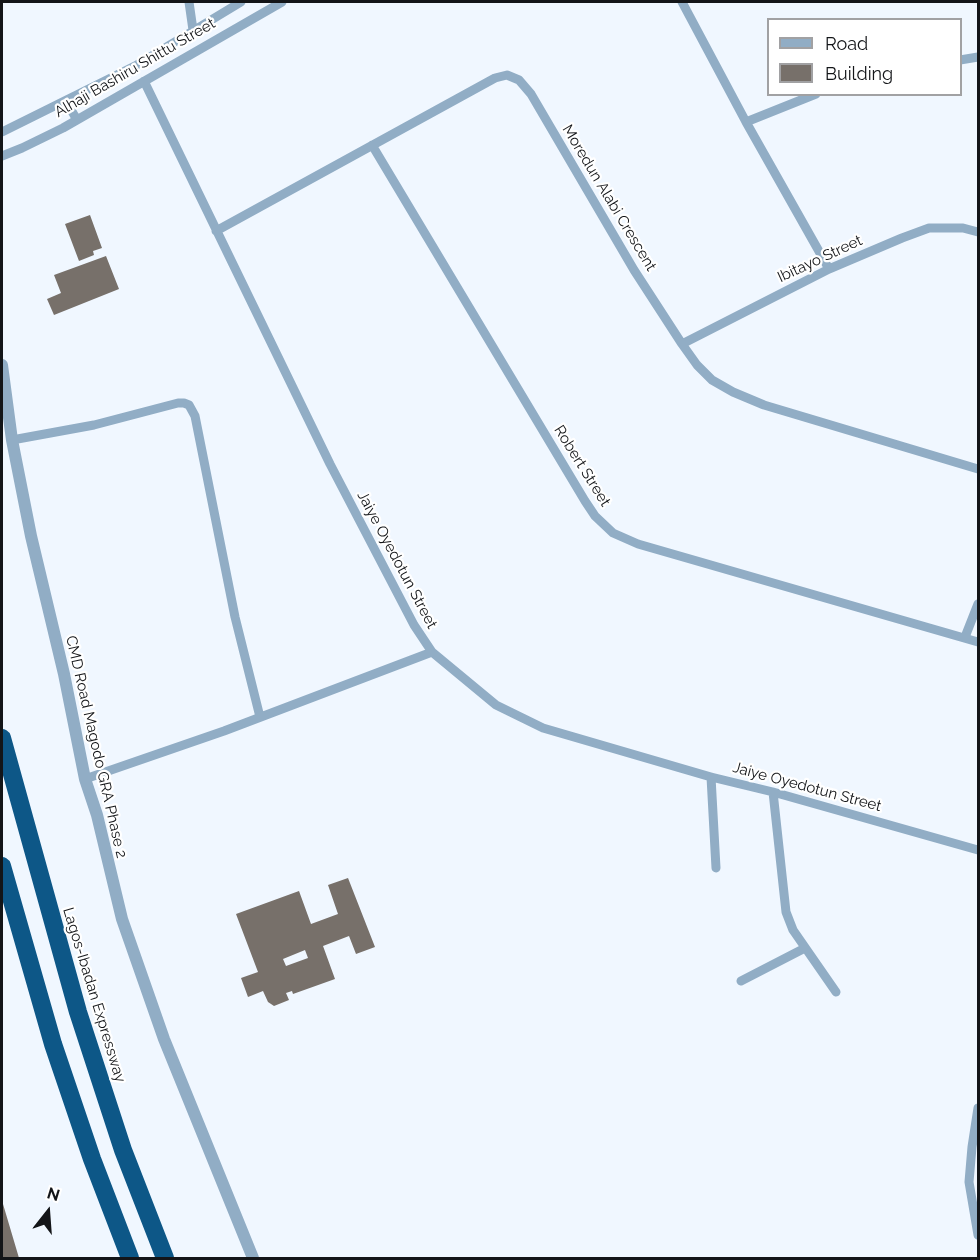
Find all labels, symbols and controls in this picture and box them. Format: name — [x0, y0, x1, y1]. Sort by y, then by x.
street label: Alhaji Bashiru Shittu Street — [51, 15, 219, 121]
legend — [767, 18, 962, 96]
text: Road — [825, 33, 868, 54]
text: Building — [825, 63, 893, 84]
street label: Moredun Alabi Crescent — [558, 122, 660, 274]
street label: Ibitayo Street — [775, 232, 865, 286]
street label: Robert Street — [550, 422, 614, 510]
street label: Jaiye Oyedotun Street — [353, 488, 441, 632]
street label: CMD Road Magodo GRA Phase 2 — [62, 634, 130, 860]
street label: Jaiye Oyedotun Street — [731, 758, 883, 816]
street label: Lagos-Ibadan Expressway — [59, 905, 129, 1085]
north arrow — [18, 1182, 78, 1242]
text: N — [45, 1183, 62, 1205]

